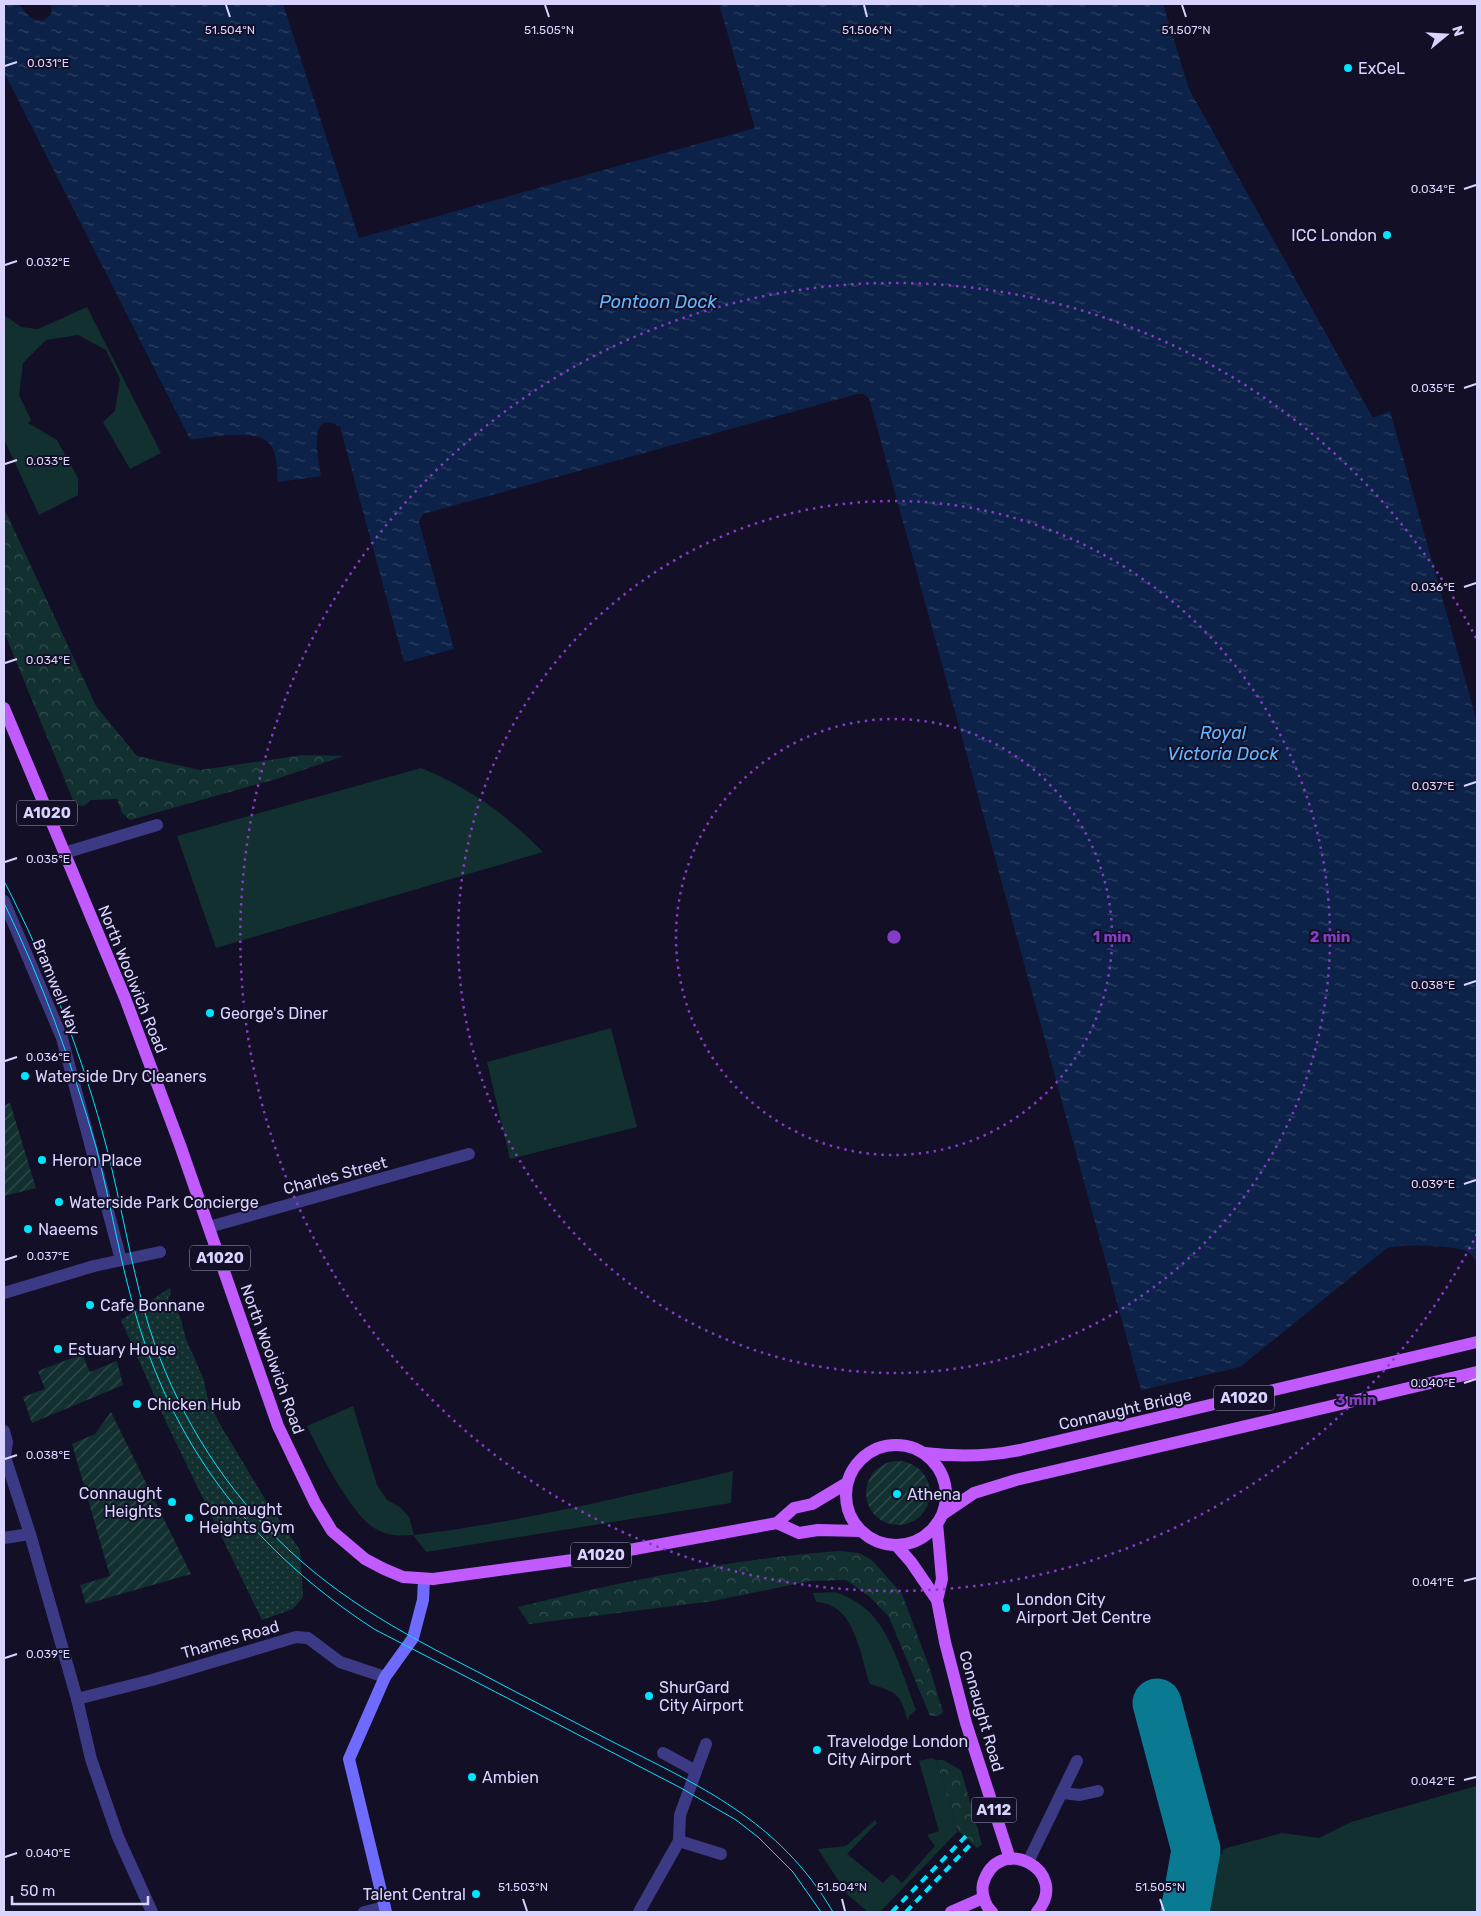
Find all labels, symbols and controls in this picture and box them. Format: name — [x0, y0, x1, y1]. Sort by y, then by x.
north arrow — [1421, 10, 1471, 60]
text: 51.504°N — [205, 23, 255, 37]
text: 51.505°N — [524, 23, 574, 37]
text: 51.506°N — [842, 23, 892, 37]
text: 51.507°N — [1161, 23, 1211, 37]
text: N — [1448, 24, 1468, 39]
text: 0.031°E — [27, 56, 69, 70]
place label: ExCeL — [1358, 59, 1405, 78]
marker: ExCeL — [1342, 62, 1354, 74]
text: 0.034°E — [1411, 182, 1455, 196]
place label: ICC London — [1291, 226, 1377, 245]
marker: ICC London — [1381, 229, 1393, 241]
text: 0.032°E — [26, 255, 70, 269]
water label: Pontoon Dock — [599, 291, 717, 313]
text: 0.035°E — [1411, 381, 1455, 395]
text: 0.033°E — [26, 454, 70, 468]
text: 0.036°E — [1411, 580, 1455, 594]
text: 0.034°E — [26, 653, 70, 667]
water label: Royal Victoria Dock — [1167, 722, 1279, 765]
text: 0.037°E — [1411, 779, 1455, 793]
road number: A1020 — [17, 800, 77, 826]
text: 0.035°E — [26, 852, 70, 866]
street label: North Woolwich Road — [94, 902, 171, 1056]
centre of rings — [885, 928, 903, 946]
text: 1 min — [1093, 928, 1131, 946]
text: 2 min — [1310, 928, 1350, 946]
street label: Bramwell Way — [29, 936, 85, 1038]
text: 0.038°E — [1411, 978, 1455, 992]
place label: George's Diner — [220, 1004, 328, 1023]
marker: George's Diner — [204, 1007, 216, 1019]
text: 0.036°E — [26, 1050, 70, 1064]
place label: Waterside Dry Cleaners — [35, 1067, 207, 1086]
marker: Waterside Dry Cleaners — [19, 1070, 31, 1082]
place label: Heron Place — [52, 1151, 142, 1170]
street label: Charles Street — [281, 1153, 389, 1198]
marker: Heron Place — [36, 1154, 48, 1166]
text: 0.039°E — [1411, 1177, 1455, 1191]
place label: Waterside Park Concierge — [69, 1193, 259, 1212]
marker: Waterside Park Concierge — [53, 1196, 65, 1208]
place label: Naeems — [38, 1220, 98, 1239]
marker: Naeems — [22, 1223, 34, 1235]
road number: A1020 — [190, 1246, 250, 1270]
text: 0.037°E — [26, 1249, 70, 1263]
street label: North Woolwich Road — [237, 1282, 308, 1437]
place label: Cafe Bonnane — [100, 1296, 205, 1315]
marker: Cafe Bonnane — [84, 1299, 96, 1311]
place label: Estuary House — [68, 1340, 176, 1359]
marker: Estuary House — [52, 1343, 64, 1355]
text: 0.040°E — [1411, 1376, 1455, 1390]
street label: Connaught Bridge — [1057, 1385, 1193, 1434]
road number: A1020 — [1214, 1386, 1274, 1410]
text: 3 min — [1336, 1391, 1376, 1409]
place label: Chicken Hub — [147, 1395, 241, 1414]
marker: Chicken Hub — [131, 1398, 143, 1410]
text: 0.038°E — [26, 1448, 70, 1462]
place label: Connaught Heights — [79, 1484, 162, 1521]
place label: Athena — [907, 1485, 961, 1504]
marker: Athena — [891, 1488, 903, 1500]
marker: Connaught Heights — [166, 1496, 178, 1508]
place label: Connaught Heights Gym — [199, 1500, 295, 1537]
marker: Connaught Heights Gym — [183, 1512, 195, 1524]
road number: A1020 — [571, 1542, 631, 1568]
text: 0.041°E — [1412, 1575, 1454, 1589]
place label: London City Airport Jet Centre — [1016, 1590, 1151, 1627]
marker: London City Airport Jet Centre — [1000, 1602, 1012, 1614]
street label: Thames Road — [179, 1616, 281, 1662]
text: 0.039°E — [26, 1647, 70, 1661]
street label: Connaught Road — [955, 1648, 1008, 1774]
place label: ShurGard City Airport — [659, 1678, 743, 1715]
marker: ShurGard City Airport — [643, 1690, 655, 1702]
place label: Travelodge London City Airport — [827, 1732, 968, 1769]
marker: Travelodge London City Airport — [811, 1744, 823, 1756]
place label: Ambien — [482, 1768, 539, 1787]
marker: Ambien — [466, 1771, 478, 1783]
text: 0.042°E — [1411, 1774, 1455, 1788]
road number: A112 — [972, 1798, 1016, 1822]
text: 0.040°E — [26, 1846, 70, 1860]
scale bar — [12, 1874, 149, 1906]
text: 51.503°N — [498, 1880, 548, 1894]
text: 51.504°N — [817, 1880, 867, 1894]
text: 51.505°N — [1135, 1880, 1185, 1894]
text: 50 m — [20, 1882, 55, 1900]
place label: Talent Central — [363, 1885, 466, 1904]
marker: Talent Central — [470, 1888, 482, 1900]

